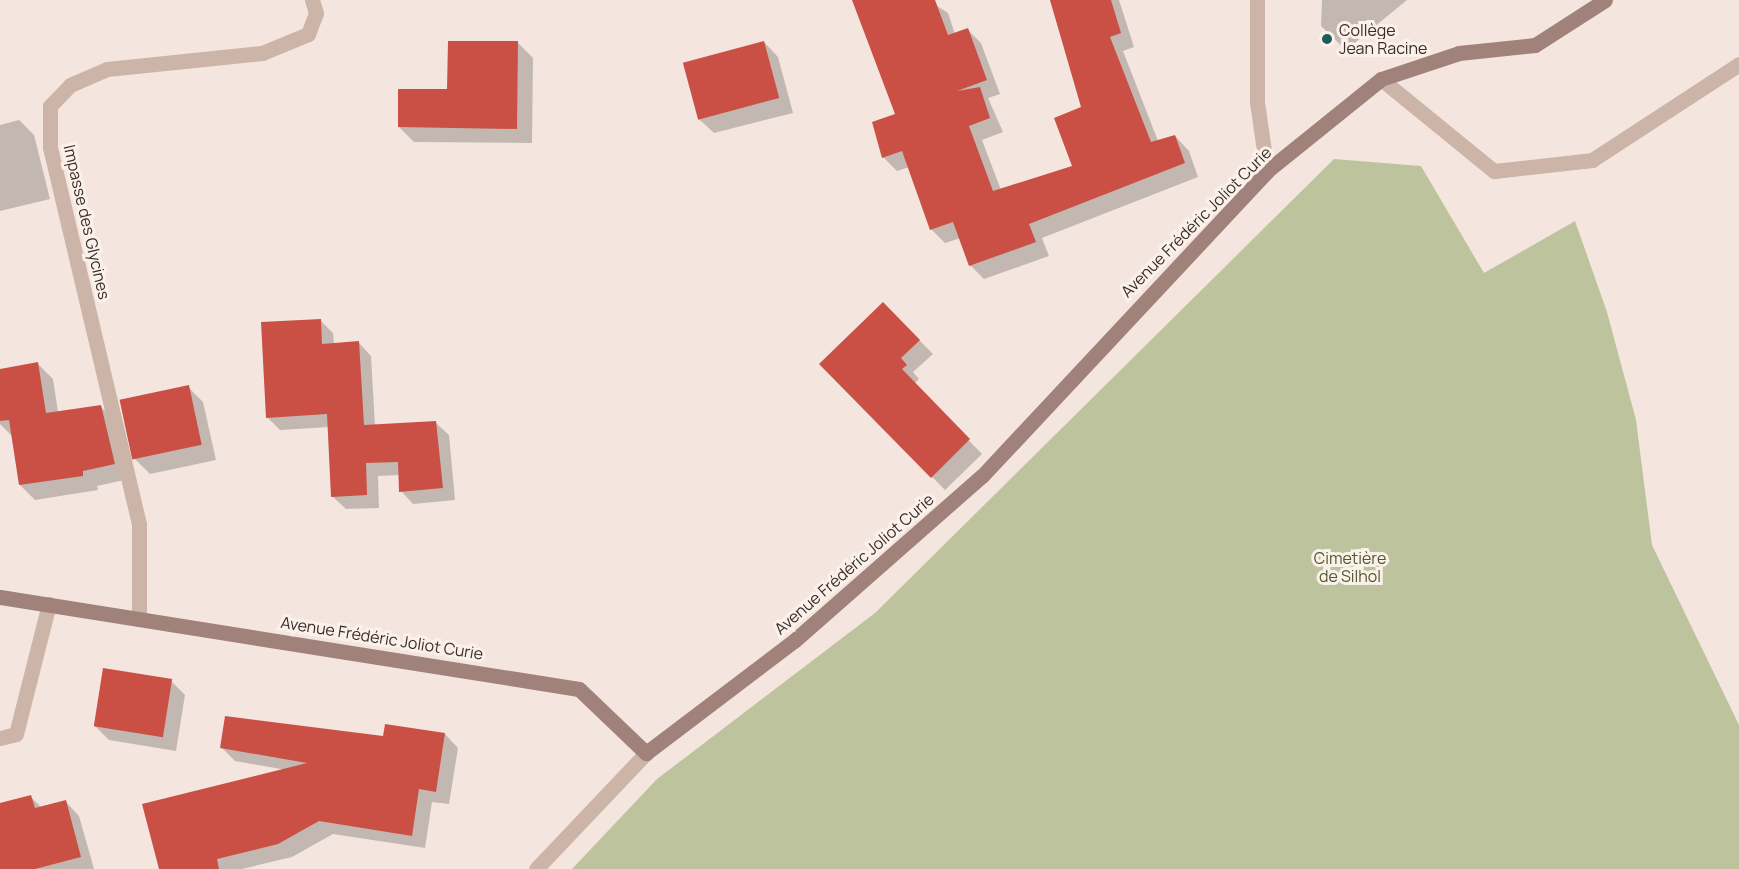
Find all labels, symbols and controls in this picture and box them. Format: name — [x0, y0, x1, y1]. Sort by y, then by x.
place label: Collège Jean Racine — [1339, 20, 1427, 58]
marker: Collège Jean Racine — [1320, 32, 1334, 46]
street label: Impasse des Glycines — [60, 143, 114, 301]
street label: Avenue Frédéric Joliot Curie — [1117, 143, 1275, 301]
street label: Avenue Frédéric Joliot Curie — [770, 490, 938, 638]
park label: Cimetière de Silhol — [1314, 548, 1386, 586]
street label: Avenue Frédéric Joliot Curie — [279, 613, 485, 663]

